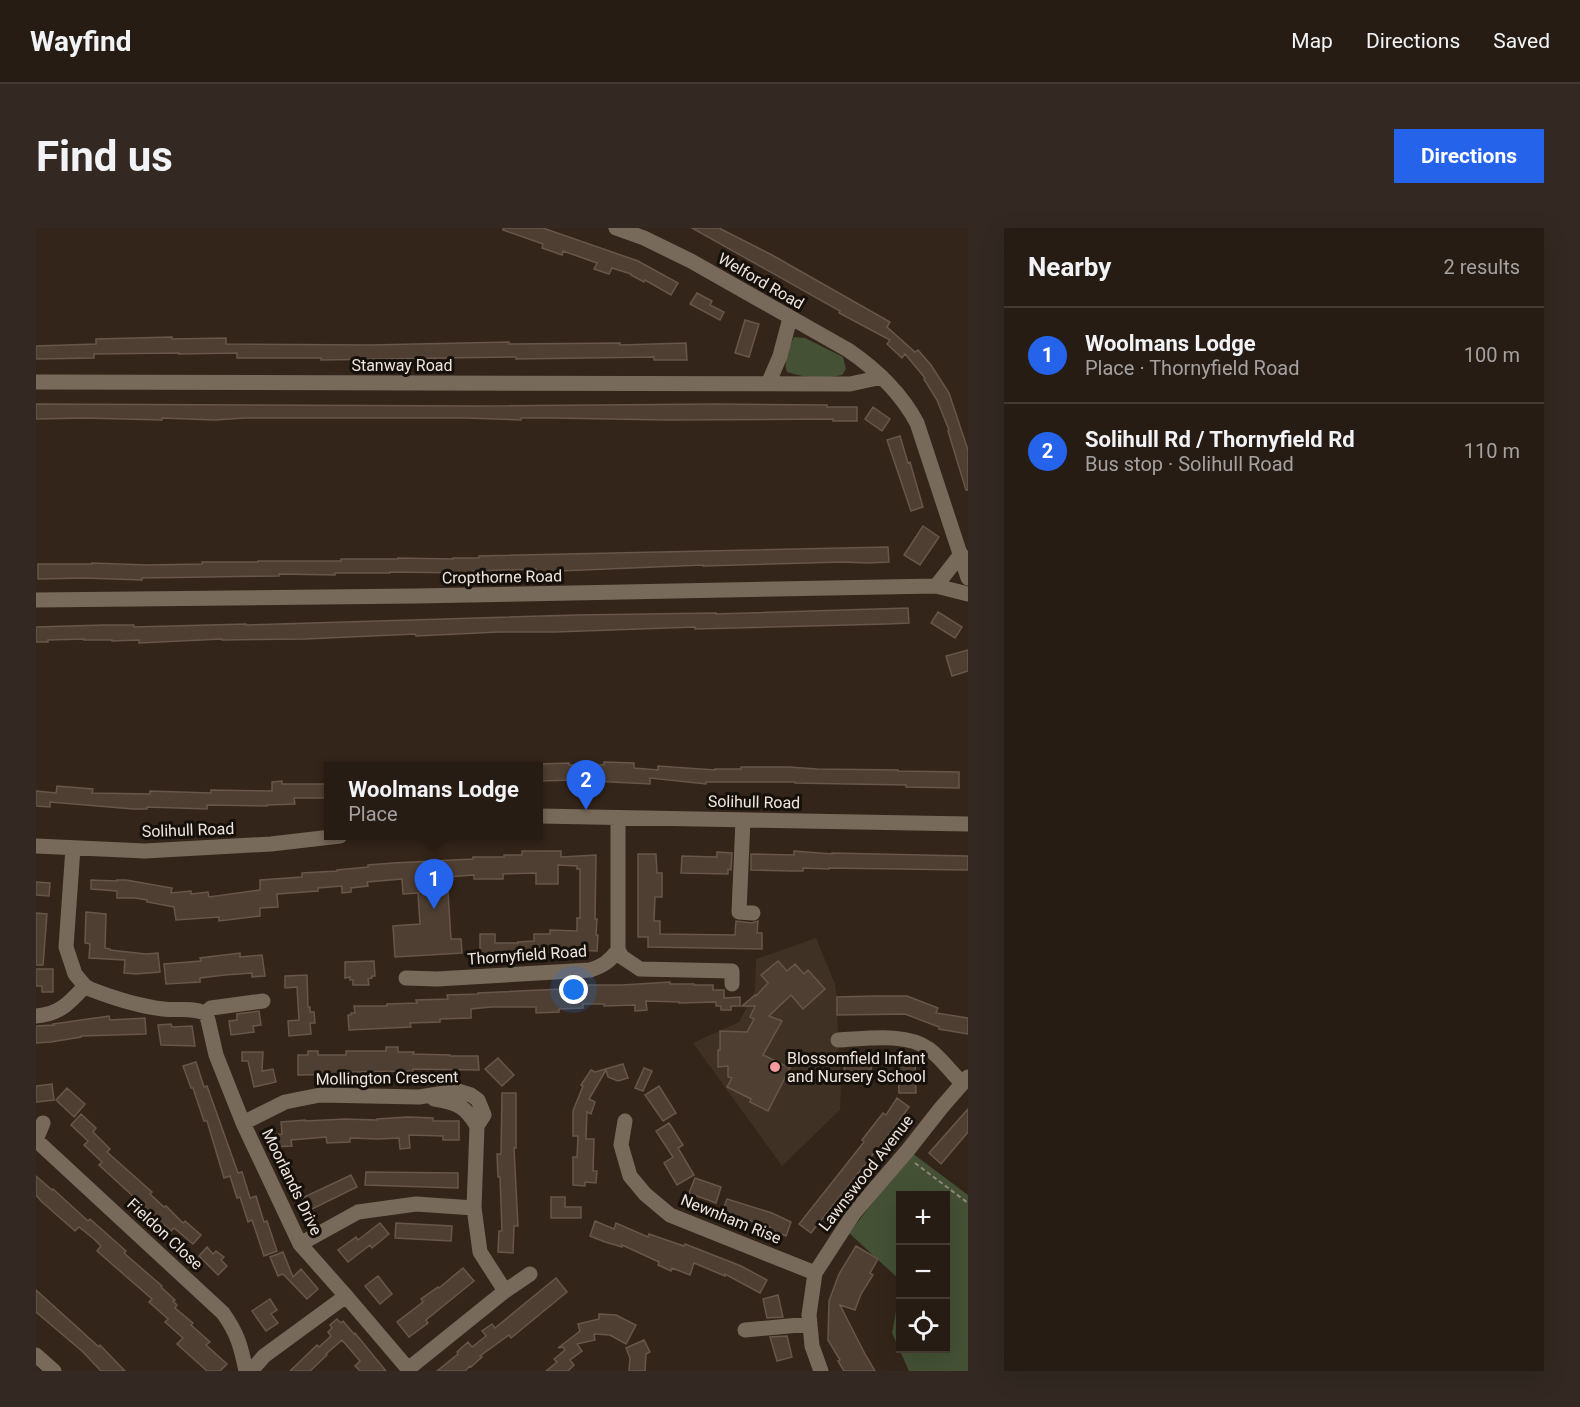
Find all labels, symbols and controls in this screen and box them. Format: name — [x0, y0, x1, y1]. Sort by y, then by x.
text: Wayfind — [30, 25, 131, 58]
text: Map — [1291, 29, 1333, 53]
text: Directions — [1366, 29, 1460, 53]
text: Saved — [1493, 29, 1550, 53]
button: Directions — [1394, 129, 1544, 183]
text: Find us — [36, 132, 173, 181]
street label: Welford Road — [715, 249, 807, 313]
text: Nearby — [1028, 252, 1111, 282]
text: 2 results — [1444, 255, 1520, 279]
text: Woolmans Lodge — [1085, 331, 1256, 356]
text: 1 — [1042, 343, 1053, 367]
text: 100 m — [1464, 343, 1520, 367]
street label: Stanway Road — [351, 356, 453, 375]
text: Place · Thornyfield Road — [1085, 356, 1300, 380]
text: Solihull Rd / Thornyfield Rd — [1085, 427, 1355, 452]
text: 2 — [1042, 439, 1053, 463]
text: 110 m — [1464, 439, 1520, 463]
text: Bus stop · Solihull Road — [1085, 452, 1294, 476]
street label: Cropthorne Road — [442, 566, 562, 588]
pin: 2 — [566, 760, 606, 810]
popup — [324, 762, 543, 840]
text: Woolmans Lodge — [348, 777, 519, 802]
street label: Solihull Road — [708, 792, 800, 812]
text: Place — [348, 802, 398, 826]
street label: Solihull Road — [141, 819, 235, 841]
pin: 1 — [414, 860, 454, 909]
street label: Thornyfield Road — [466, 941, 588, 969]
your location — [559, 975, 588, 1004]
place label: Blossomfield Infant and Nursery School — [787, 1049, 926, 1086]
marker: Blossomfield Infant and Nursery School — [768, 1060, 782, 1074]
street label: Mollington Crescent — [315, 1067, 459, 1089]
street label: Lawnswood Avenue — [815, 1111, 917, 1235]
street label: Moorlands Drive — [258, 1126, 326, 1238]
street label: Newnham Rise — [678, 1190, 784, 1248]
map controls — [896, 1191, 950, 1353]
button: + — [896, 1191, 950, 1245]
street label: Fieldon Close — [123, 1194, 207, 1274]
button: − — [896, 1245, 950, 1299]
button: locate — [896, 1299, 950, 1353]

